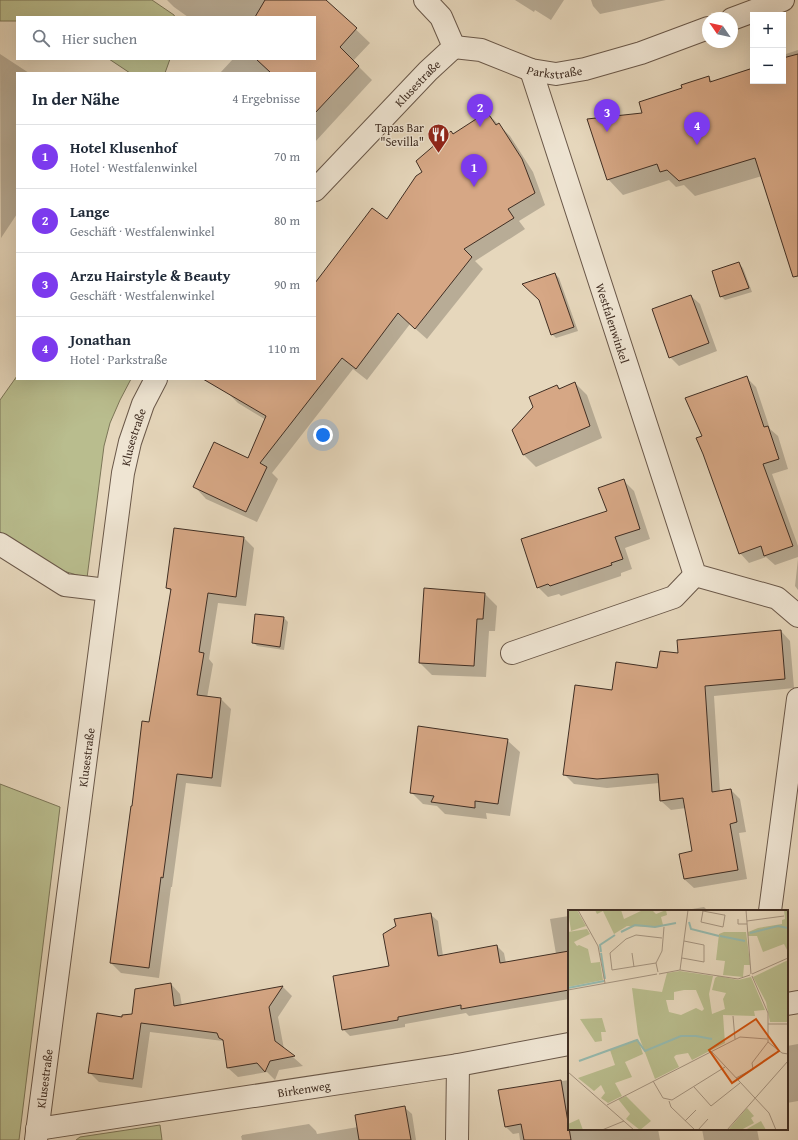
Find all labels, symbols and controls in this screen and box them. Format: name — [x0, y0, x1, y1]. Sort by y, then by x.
north arrow — [702, 12, 738, 48]
map controls — [750, 12, 786, 84]
button: + — [750, 12, 786, 48]
search box — [16, 16, 316, 60]
icon: search — [30, 27, 52, 49]
text: Hier suchen — [62, 28, 137, 49]
button: − — [750, 48, 786, 84]
street label: Klusestraße — [390, 55, 444, 110]
street label: Parkstraße — [524, 61, 584, 83]
text: In der Nähe — [32, 86, 120, 111]
text: 4 Ergebnisse — [232, 89, 300, 108]
pin: 2 — [467, 94, 493, 127]
pin: 3 — [594, 99, 620, 132]
pin: 4 — [684, 112, 710, 145]
place label: Tapas Bar "Sevilla" — [375, 119, 424, 150]
restaurant icon: Tapas Bar "Sevilla" — [426, 121, 452, 154]
text: Hotel Klusenhof — [70, 137, 177, 158]
text: 1 — [42, 147, 48, 166]
text: 70 m — [274, 147, 300, 166]
pin: 1 — [461, 154, 487, 187]
text: Hotel · Westfalenwinkel — [70, 158, 198, 177]
text: Lange — [70, 201, 110, 222]
text: 2 — [42, 211, 48, 230]
text: 80 m — [274, 211, 300, 230]
text: Geschäft · Westfalenwinkel — [70, 222, 215, 241]
text: Arzu Hairstyle & Beauty — [70, 265, 230, 286]
text: 3 — [42, 275, 48, 294]
text: 90 m — [274, 275, 300, 294]
street label: Westfalenwinkel — [592, 281, 634, 366]
text: Geschäft · Westfalenwinkel — [70, 286, 215, 305]
text: Jonathan — [70, 329, 131, 350]
text: 4 — [42, 339, 48, 358]
text: 110 m — [268, 339, 300, 358]
text: Hotel · Parkstraße — [70, 350, 167, 369]
street label: Klusestraße — [116, 405, 150, 468]
your location — [313, 425, 333, 445]
street label: Klusestraße — [74, 726, 98, 788]
inset map — [568, 910, 788, 1130]
street label: Klusestraße — [32, 1048, 56, 1109]
street label: Birkenweg — [276, 1076, 332, 1101]

